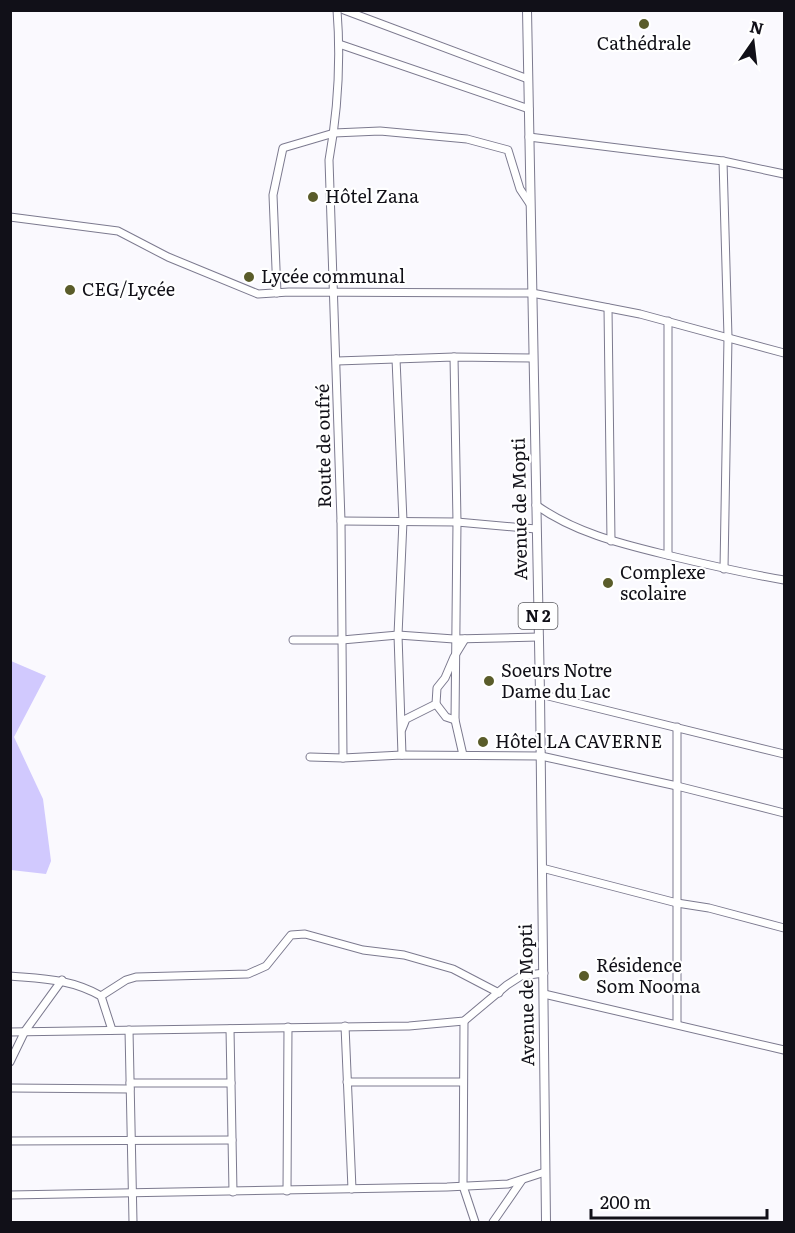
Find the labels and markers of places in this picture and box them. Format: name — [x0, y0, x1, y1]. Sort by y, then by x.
marker: Cathédrale — [637, 17, 651, 31]
place label: Cathédrale — [597, 29, 691, 56]
place label: Hôtel Zana — [325, 182, 419, 209]
marker: Hôtel Zana — [306, 190, 320, 204]
place label: Lycée communal — [261, 262, 405, 289]
marker: Lycée communal — [242, 270, 256, 284]
place label: CEG/Lycée — [82, 275, 175, 302]
marker: CEG/Lycée — [63, 283, 77, 297]
place label: Complexe scolaire — [620, 558, 706, 606]
marker: Complexe scolaire — [601, 576, 615, 590]
place label: Soeurs Notre Dame du Lac — [501, 656, 612, 704]
marker: Soeurs Notre Dame du Lac — [482, 674, 496, 688]
place label: Hôtel LA CAVERNE — [495, 727, 662, 754]
marker: Hôtel LA CAVERNE — [476, 735, 490, 749]
place label: Résidence Som Nooma — [596, 951, 701, 999]
marker: Résidence Som Nooma — [577, 969, 591, 983]

